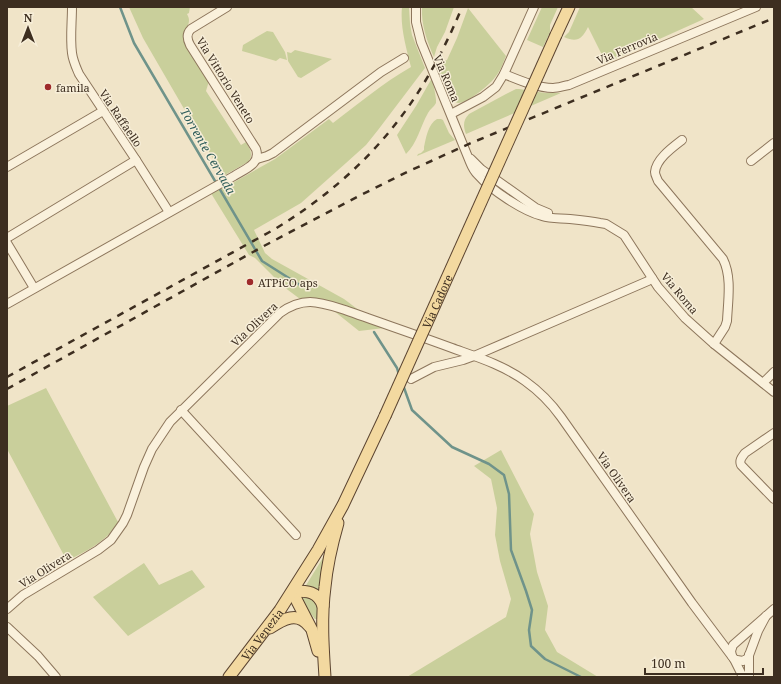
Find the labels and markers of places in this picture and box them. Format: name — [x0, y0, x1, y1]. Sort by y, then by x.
place label: famila — [56, 80, 90, 95]
marker: famila — [43, 82, 53, 92]
place label: ATPiCO aps — [258, 275, 318, 290]
marker: ATPiCO aps — [245, 277, 255, 287]

